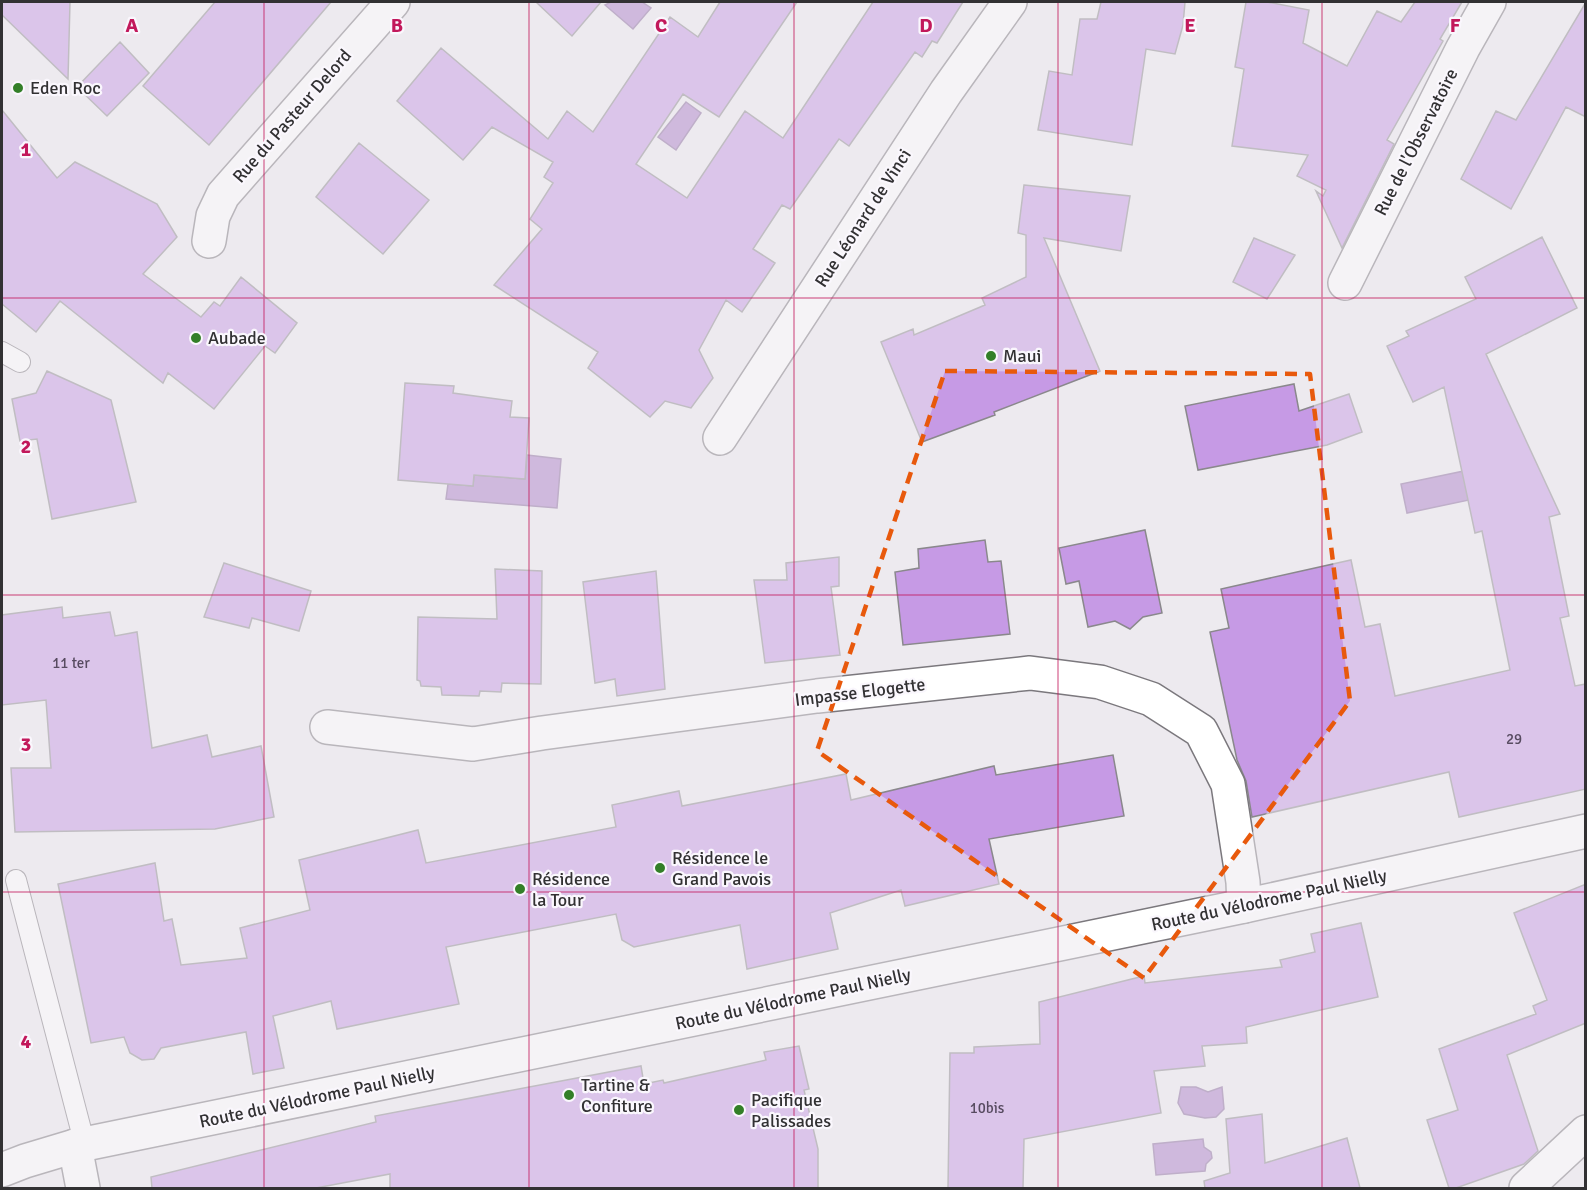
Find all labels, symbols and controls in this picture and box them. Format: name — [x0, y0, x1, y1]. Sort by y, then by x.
text: A — [126, 13, 139, 38]
text: B — [391, 13, 403, 38]
text: C — [655, 13, 667, 38]
text: D — [919, 13, 933, 38]
text: E — [1184, 13, 1196, 38]
text: F — [1450, 13, 1461, 38]
street label: Rue du Pasteur Delord — [228, 45, 356, 187]
street label: Rue de l'Observatoire — [1369, 65, 1463, 219]
place label: Eden Roc — [30, 77, 101, 99]
marker: Eden Roc — [11, 81, 25, 95]
text: 1 — [21, 137, 32, 162]
street label: Rue Léonard de Vinci — [810, 145, 916, 291]
place label: Aubade — [208, 327, 266, 349]
marker: Aubade — [189, 331, 203, 345]
place label: Maui — [1003, 345, 1041, 367]
marker: Maui — [984, 349, 998, 363]
text: 2 — [21, 434, 31, 459]
house number: 11 ter — [52, 654, 90, 672]
street label: Impasse Elogette — [793, 673, 927, 711]
house number: 29 — [1506, 730, 1522, 748]
text: 3 — [21, 732, 31, 757]
place label: Résidence le Grand Pavois — [672, 847, 771, 890]
marker: Résidence le Grand Pavois — [653, 861, 667, 875]
street label: Route du Vélodrome Paul Nielly — [1149, 864, 1389, 936]
place label: Résidence la Tour — [532, 868, 610, 911]
marker: Résidence la Tour — [513, 882, 527, 896]
street label: Route du Vélodrome Paul Nielly — [673, 963, 913, 1035]
text: 4 — [21, 1029, 32, 1054]
street label: Route du Vélodrome Paul Nielly — [197, 1061, 437, 1133]
place label: Tartine & Confiture — [581, 1074, 653, 1117]
marker: Tartine & Confiture — [562, 1088, 576, 1102]
place label: Pacifique Palissades — [751, 1089, 831, 1132]
house number: 10bis — [970, 1099, 1005, 1117]
marker: Pacifique Palissades — [732, 1103, 746, 1117]

